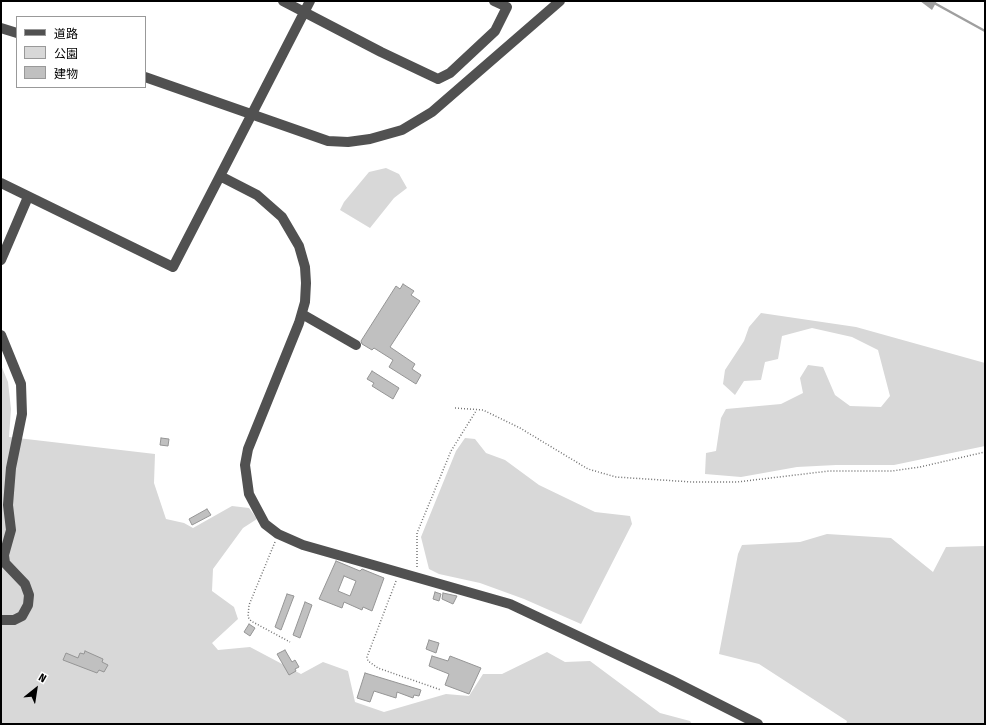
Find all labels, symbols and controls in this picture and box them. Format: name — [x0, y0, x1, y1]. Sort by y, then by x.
legend — [16, 16, 146, 88]
text: 道路 — [54, 27, 78, 41]
text: 公園 — [54, 47, 78, 61]
text: 建物 — [54, 67, 78, 81]
north arrow — [16, 669, 56, 709]
text: N — [36, 671, 48, 685]

